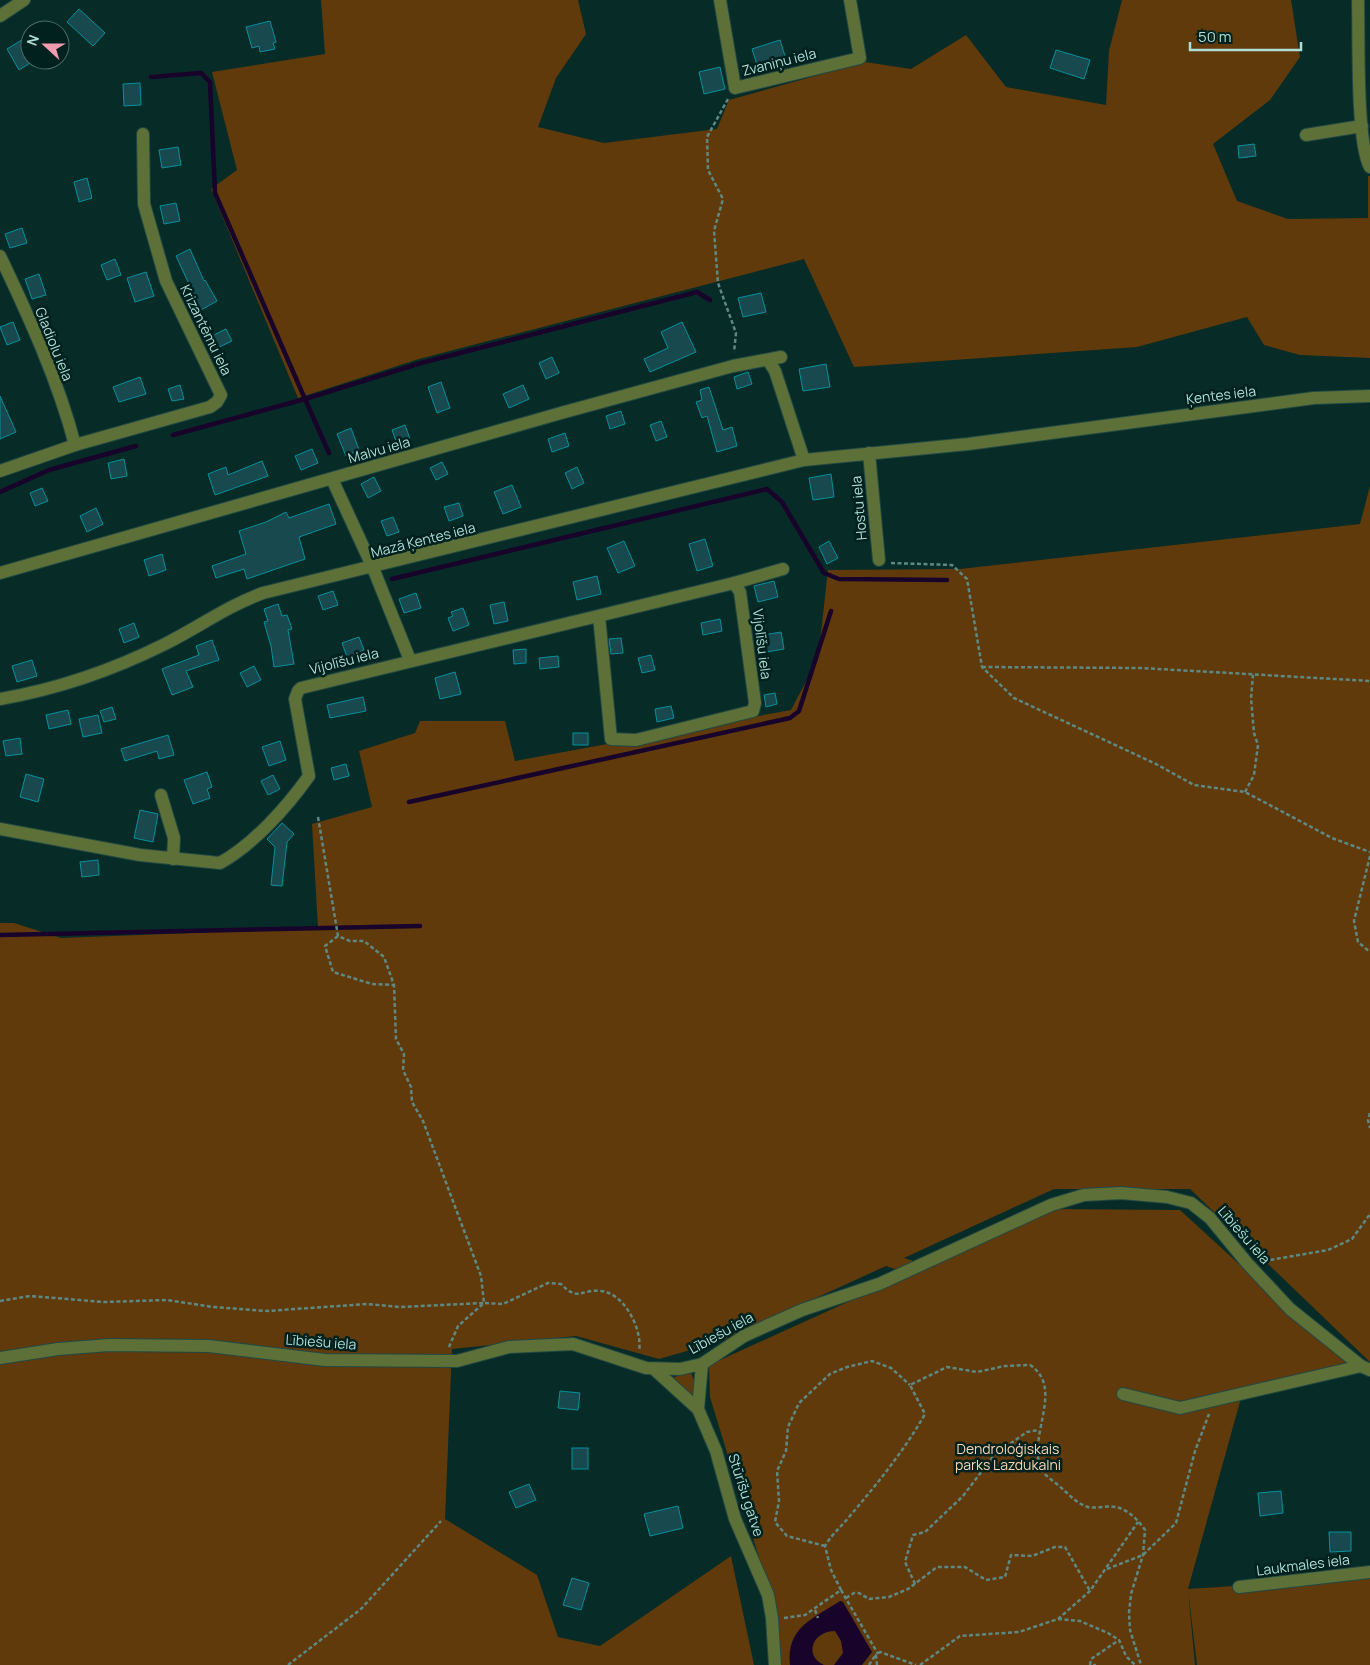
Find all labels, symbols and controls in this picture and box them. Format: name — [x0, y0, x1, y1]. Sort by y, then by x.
north arrow — [20, 20, 70, 70]
scale bar — [1190, 20, 1301, 52]
text: 50 m — [1198, 26, 1232, 47]
text: N — [22, 32, 43, 48]
street label: Zvaniņu iela — [740, 43, 818, 81]
street label: Krizantēmu iela — [176, 281, 237, 378]
street label: Gladiolu iela — [31, 304, 78, 383]
street label: Ķentes iela — [1185, 381, 1257, 409]
street label: Malvu iela — [346, 432, 412, 467]
street label: Hostu iela — [846, 475, 871, 541]
street label: Mazā Ķentes iela — [369, 517, 477, 563]
street label: Vijolīšu iela — [749, 608, 776, 680]
street label: Vijolīšu iela — [307, 643, 380, 678]
street label: Lībiešu iela — [1214, 1202, 1275, 1268]
street label: Lībiešu iela — [685, 1307, 756, 1358]
street label: Lībiešu iela — [285, 1330, 357, 1353]
park label: Dendroloģiskais parks Lazdukalni — [955, 1439, 1061, 1474]
street label: Stūrīšu gatve — [724, 1451, 769, 1539]
street label: Laukmales iela — [1255, 1549, 1351, 1580]

